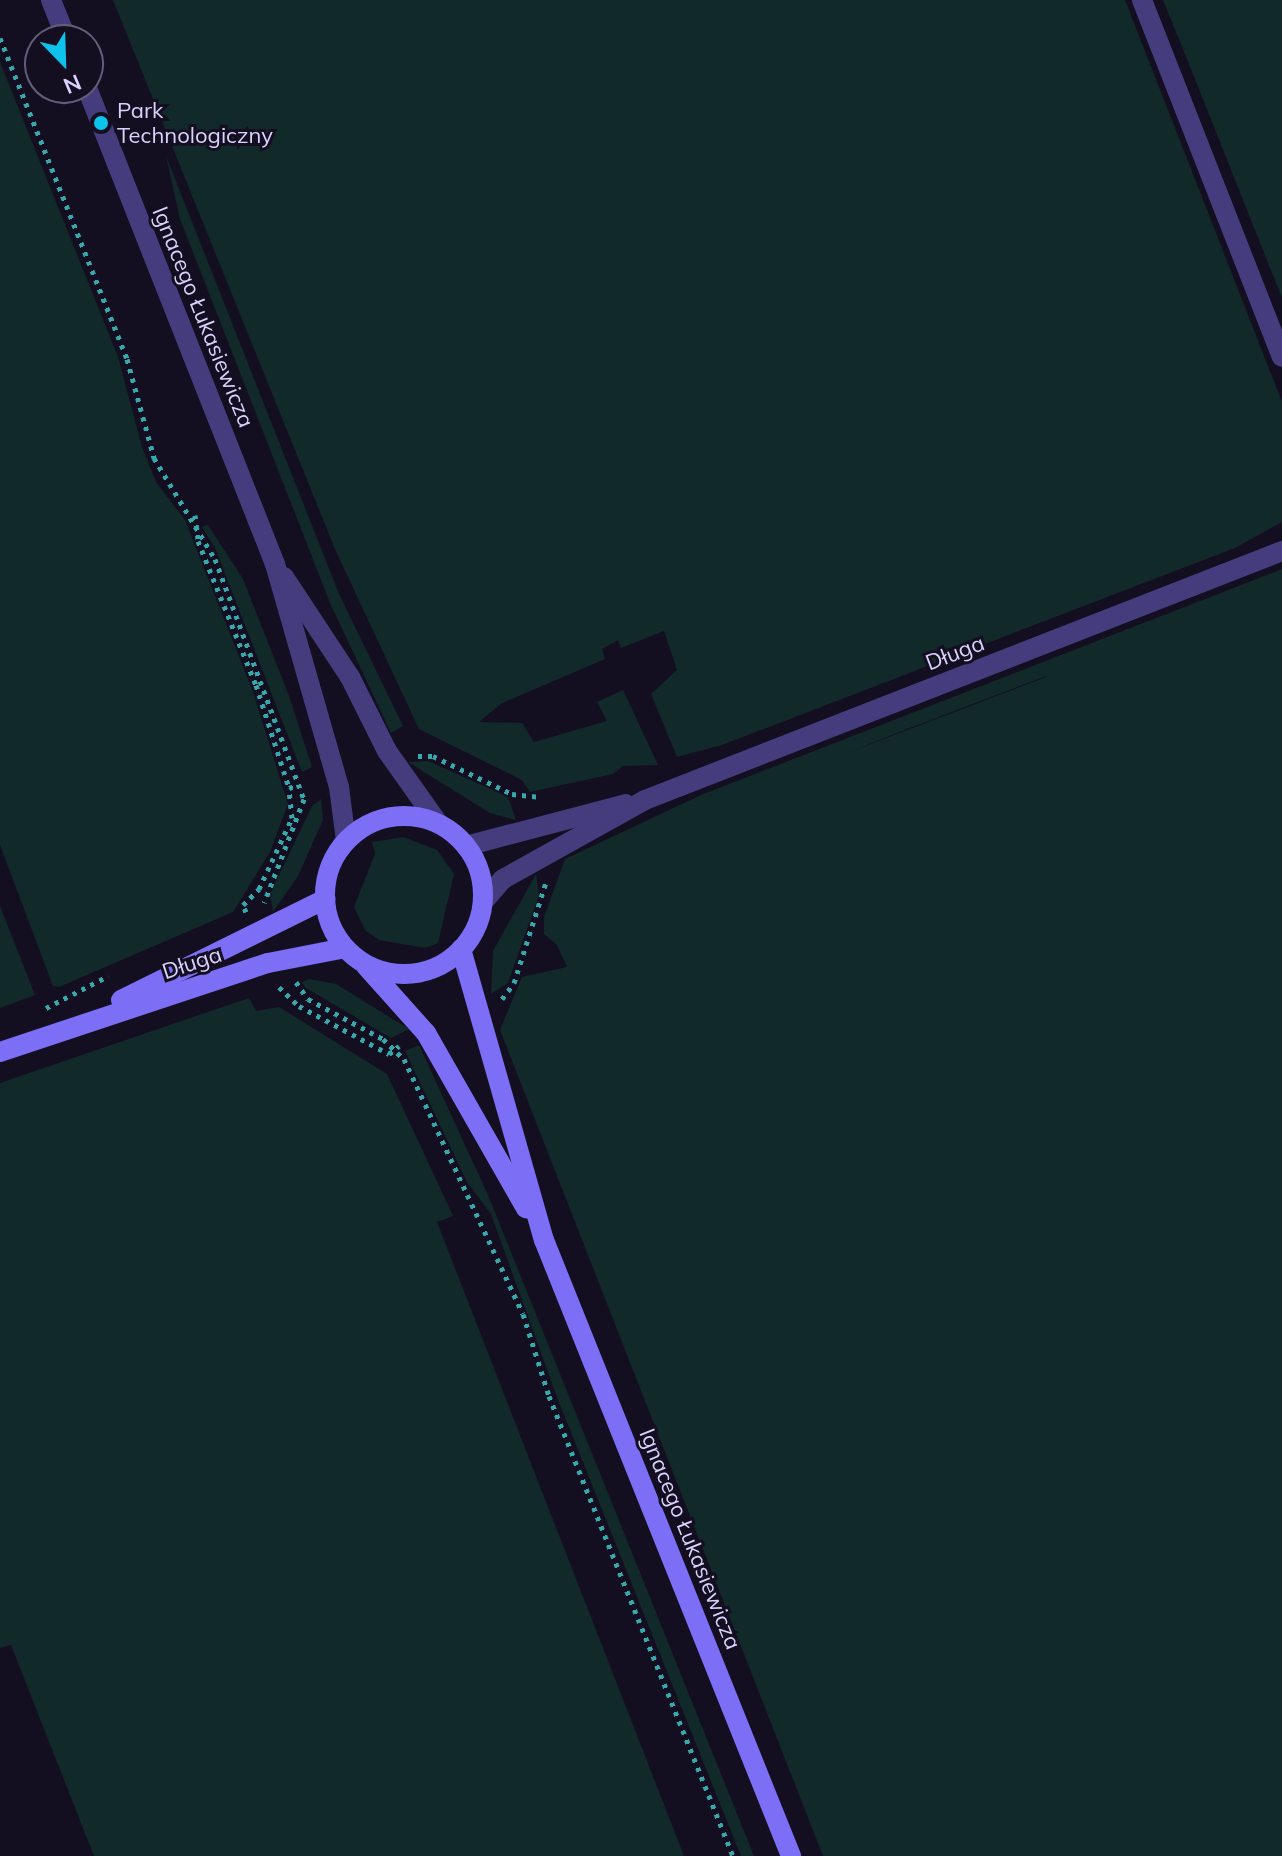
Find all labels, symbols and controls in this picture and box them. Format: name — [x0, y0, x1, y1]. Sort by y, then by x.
north arrow — [24, 24, 104, 104]
text: N — [59, 68, 86, 100]
place label: Park Technologiczny — [117, 97, 273, 148]
marker: Park Technologiczny — [92, 114, 110, 132]
street label: Ignacego Łukasiewicza — [147, 203, 259, 431]
street label: Długa — [922, 630, 988, 676]
street label: Długa — [159, 941, 225, 985]
street label: Ignacego Łukasiewicza — [634, 1425, 746, 1653]

